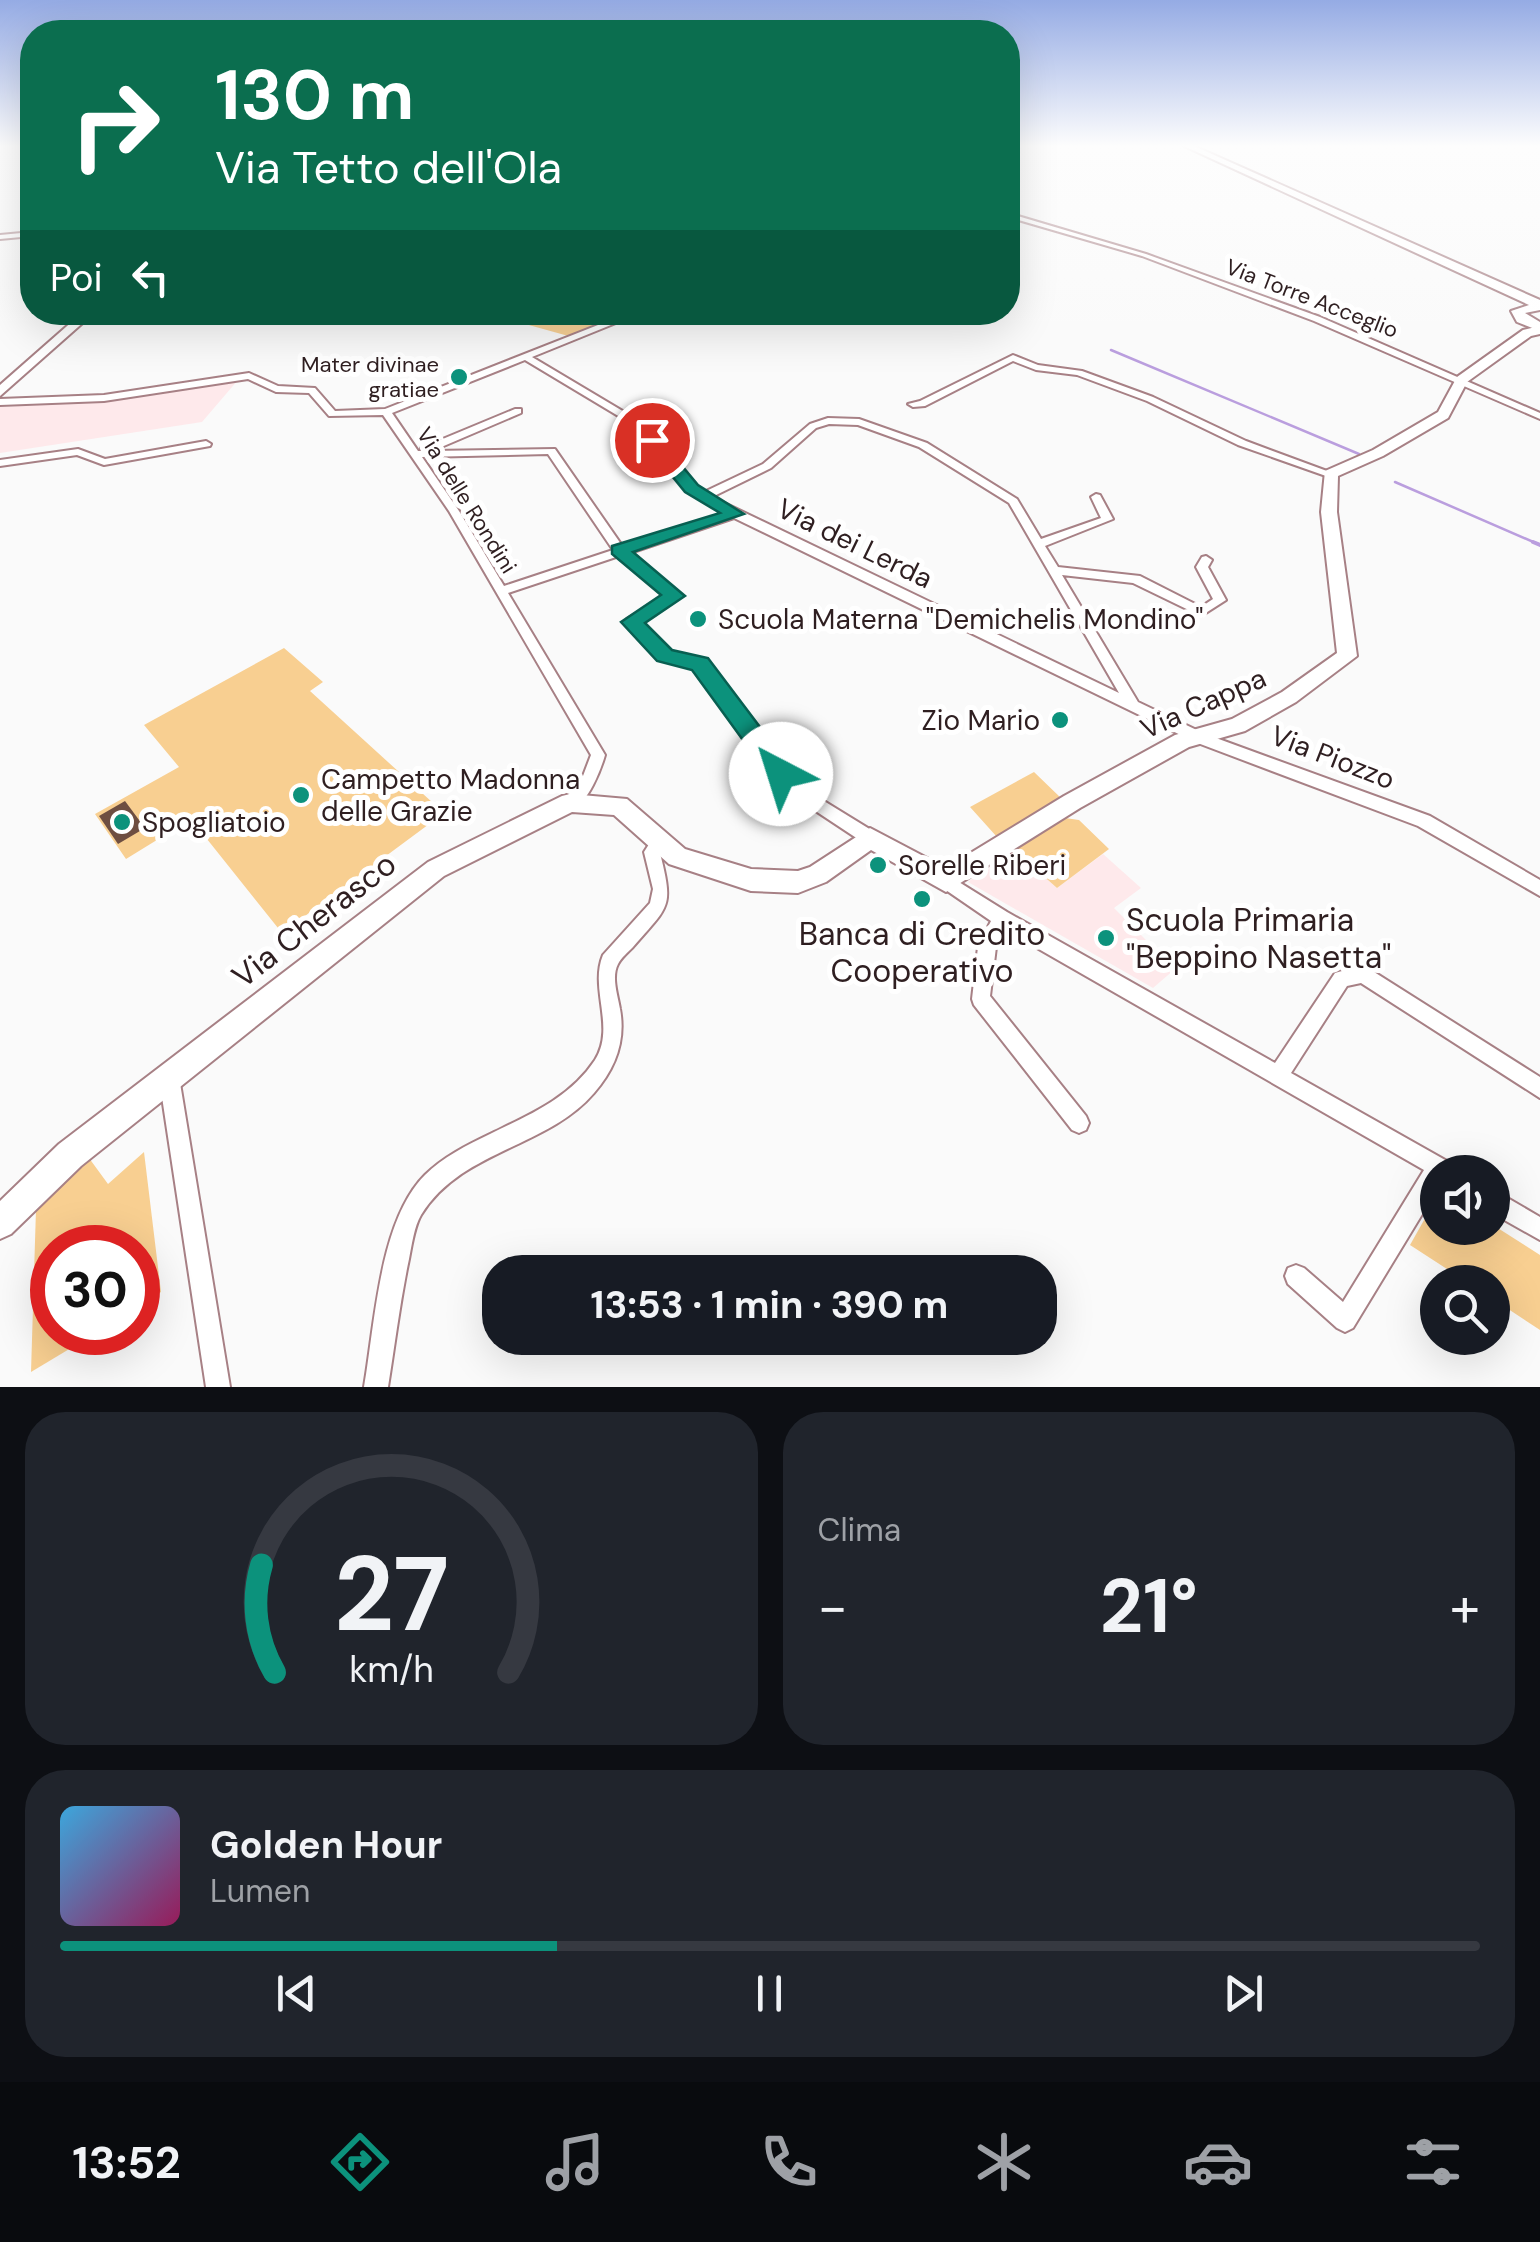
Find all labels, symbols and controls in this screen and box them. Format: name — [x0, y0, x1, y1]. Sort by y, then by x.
text: 130 m — [215, 50, 414, 141]
icon: right — [50, 60, 180, 190]
text: Via Tetto dell'Ola — [215, 138, 562, 197]
icon: left — [123, 250, 178, 305]
street label: Via Torre Acceglio — [1221, 252, 1402, 345]
text: Poi — [50, 253, 103, 303]
place label: Mater divinae gratiae — [301, 350, 439, 404]
marker: Mater divinae gratiae — [448, 366, 470, 388]
pin — [610, 398, 695, 483]
icon: arrive — [625, 413, 680, 468]
street label: Via delle Rondini — [410, 422, 523, 579]
street label: Via dei Lerda — [771, 490, 939, 597]
place label: Scuola Materna "Demichelis Mondino" — [718, 601, 1203, 638]
marker: Scuola Materna "Demichelis Mondino" — [687, 608, 709, 630]
street label: Via Cappa — [1135, 659, 1272, 748]
place label: Zio Mario — [922, 702, 1040, 739]
marker: Zio Mario — [1049, 709, 1071, 731]
street label: Via Piozzo — [1266, 717, 1400, 798]
position arrow — [729, 722, 833, 826]
place label: Campetto Madonna delle Grazie — [321, 761, 580, 830]
marker: Campetto Madonna delle Grazie — [290, 784, 312, 806]
place label: Spogliatoio — [142, 804, 286, 841]
marker: Spogliatoio — [111, 811, 133, 833]
street label: Via Cherasco — [223, 843, 405, 997]
place label: Sorelle Riberi — [898, 847, 1066, 884]
marker: Sorelle Riberi — [867, 854, 889, 876]
marker: Banca di Credito Cooperativo — [911, 888, 933, 910]
place label: Scuola Primaria "Beppino Nasetta" — [1126, 899, 1391, 978]
place label: Banca di Credito Cooperativo — [799, 913, 1045, 992]
marker: Scuola Primaria "Beppino Nasetta" — [1095, 927, 1117, 949]
map controls — [1420, 1155, 1510, 1355]
button: sound — [1420, 1155, 1510, 1245]
speed limit sign: 30 — [30, 1225, 160, 1355]
button: search — [1420, 1265, 1510, 1355]
text: 13:53 · 1 min · 390 m — [591, 1280, 948, 1330]
text: Clima — [818, 1509, 901, 1551]
text: 27 — [334, 1527, 449, 1662]
text: 21° — [1100, 1558, 1198, 1655]
text: − — [818, 1571, 848, 1643]
text: + — [1450, 1571, 1480, 1643]
text: km/h — [349, 1647, 433, 1693]
text: Golden Hour — [210, 1820, 442, 1870]
text: Lumen — [210, 1870, 310, 1912]
icon: previous — [269, 1966, 324, 2021]
icon: pause — [742, 1966, 797, 2021]
icon: next — [1216, 1966, 1271, 2021]
icon: directions — [325, 2127, 395, 2197]
icon: music — [540, 2127, 610, 2197]
icon: phone — [754, 2127, 824, 2197]
icon: climate — [969, 2127, 1039, 2197]
icon: car — [1183, 2127, 1253, 2197]
icon: filters — [1398, 2127, 1468, 2197]
text: 13:52 — [72, 2133, 181, 2192]

